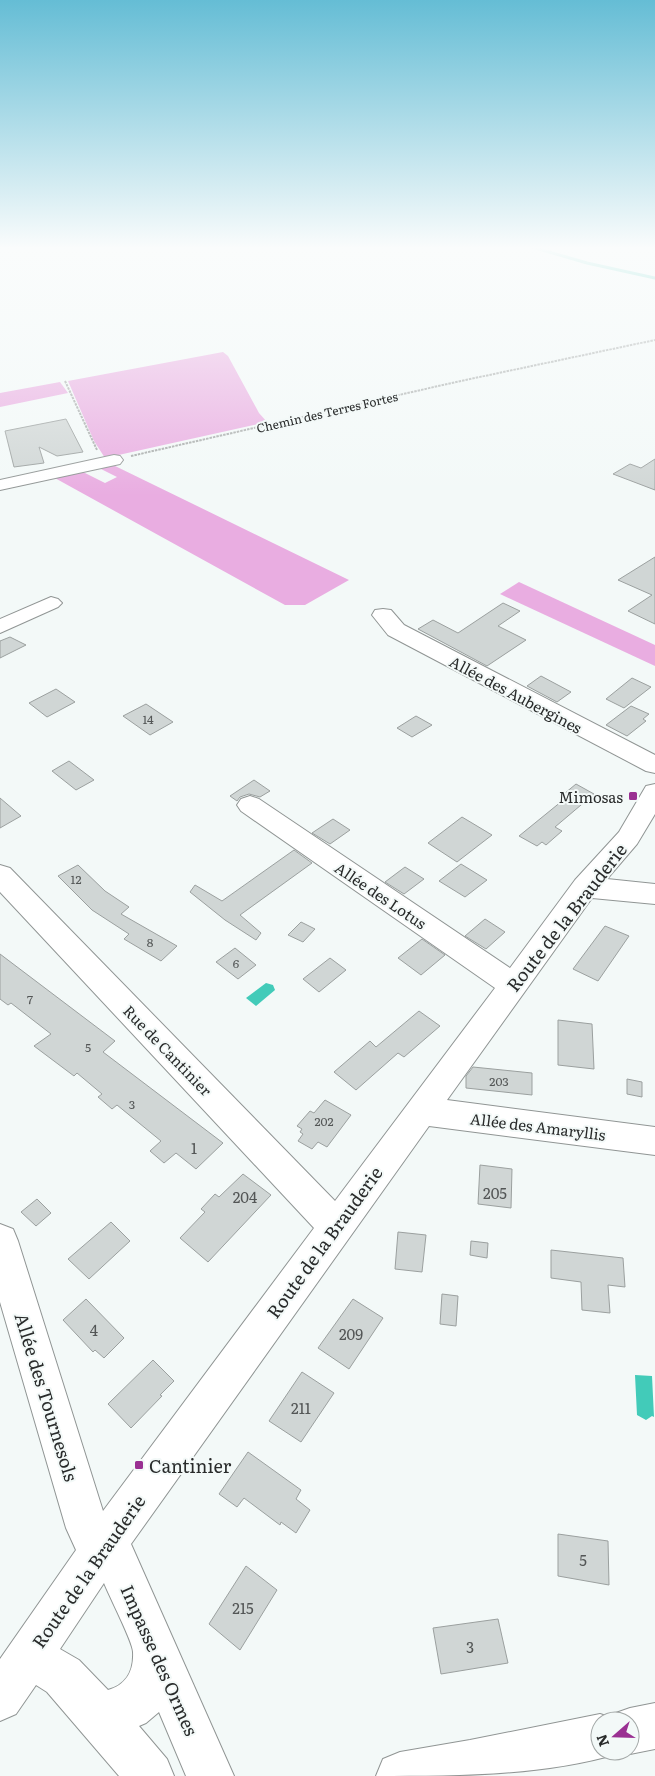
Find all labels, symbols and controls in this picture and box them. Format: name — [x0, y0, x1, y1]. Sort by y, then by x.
street label: Chemin des Terres Fortes — [255, 387, 400, 437]
street label: Allée des Aubergines — [446, 649, 586, 739]
house number: 14 — [142, 710, 154, 728]
place label: Mimosas — [559, 785, 623, 808]
marker: Mimosas — [627, 790, 639, 802]
street label: Route de la Brauderie — [499, 837, 633, 997]
street label: Allée des Lotus — [331, 856, 432, 934]
house number: 12 — [71, 870, 81, 888]
house number: 8 — [147, 933, 154, 951]
house number: 6 — [233, 954, 240, 972]
house number: 7 — [27, 990, 33, 1008]
street label: Rue de Cantinier — [118, 999, 218, 1101]
house number: 5 — [85, 1038, 91, 1056]
house number: 203 — [489, 1072, 509, 1090]
house number: 3 — [129, 1095, 135, 1113]
street label: Allée des Amaryllis — [469, 1106, 607, 1146]
house number: 202 — [315, 1112, 333, 1130]
house number: 1 — [191, 1136, 197, 1159]
street label: Route de la Brauderie — [260, 1160, 388, 1324]
house number: 205 — [483, 1181, 507, 1204]
house number: 204 — [233, 1185, 257, 1208]
street label: Allée des Tournesols — [9, 1309, 85, 1485]
house number: 4 — [90, 1318, 98, 1341]
house number: 209 — [339, 1322, 363, 1345]
house number: 211 — [291, 1396, 311, 1419]
place label: Cantinier — [149, 1452, 232, 1479]
marker: Cantinier — [133, 1459, 145, 1471]
street label: Route de la Brauderie — [25, 1489, 151, 1653]
house number: 5 — [579, 1548, 587, 1571]
street label: Impasse des Ormes — [115, 1580, 205, 1740]
house number: 215 — [232, 1596, 254, 1619]
house number: 3 — [466, 1635, 474, 1658]
north arrow — [590, 1711, 640, 1761]
text: N — [590, 1732, 613, 1750]

